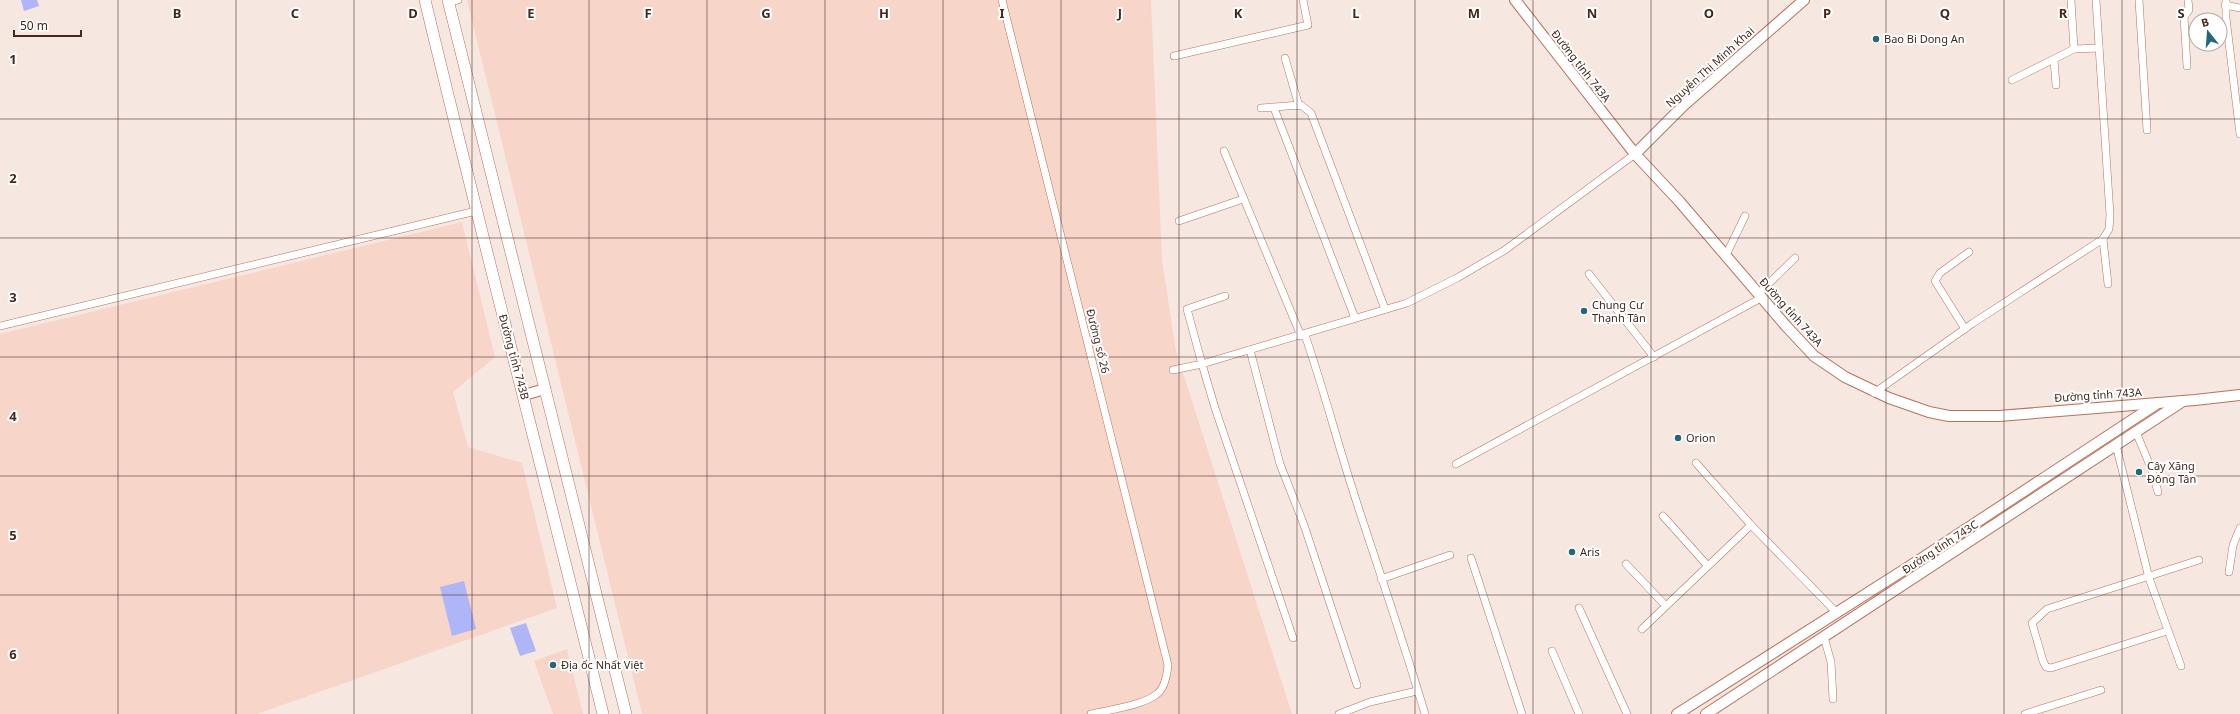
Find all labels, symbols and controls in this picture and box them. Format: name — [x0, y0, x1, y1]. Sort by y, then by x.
text: B — [173, 4, 181, 22]
text: C — [291, 4, 299, 22]
text: D — [408, 4, 418, 22]
text: E — [527, 4, 535, 22]
text: F — [644, 4, 652, 22]
text: G — [761, 4, 771, 22]
text: H — [879, 4, 889, 22]
text: I — [999, 4, 1005, 22]
text: J — [1117, 4, 1122, 22]
text: K — [1234, 4, 1243, 22]
text: L — [1352, 4, 1360, 22]
text: M — [1468, 4, 1480, 22]
text: N — [1587, 4, 1597, 22]
text: O — [1704, 4, 1714, 22]
text: P — [1823, 4, 1831, 22]
text: Q — [1940, 4, 1950, 22]
text: R — [2059, 4, 2068, 22]
text: S — [2177, 4, 2185, 22]
scale bar — [14, 12, 81, 38]
north arrow — [2188, 12, 2228, 52]
text: B — [2199, 14, 2211, 30]
text: 50 m — [20, 17, 48, 34]
street label: Nguyễn Thị Minh Khai — [1662, 23, 1757, 110]
street label: Đường tỉnh 743A — [1548, 26, 1615, 106]
place label: Bao Bi Dong An — [1884, 31, 1965, 46]
marker: Bao Bi Dong An — [1871, 34, 1881, 44]
text: 1 — [9, 50, 17, 68]
text: 2 — [9, 169, 17, 187]
street label: Đường tỉnh 743A — [1756, 274, 1827, 350]
text: 3 — [9, 288, 17, 306]
place label: Chung Cư Thạnh Tân — [1592, 297, 1646, 325]
marker: Chung Cư Thạnh Tân — [1579, 306, 1589, 316]
street label: Đường số 26 — [1083, 307, 1114, 375]
street label: Đường tỉnh 743B — [496, 312, 533, 401]
street label: Đường tỉnh 743A — [2054, 384, 2143, 405]
text: 4 — [9, 407, 17, 425]
place label: Orion — [1686, 430, 1715, 445]
marker: Orion — [1673, 433, 1683, 443]
place label: Cây Xăng Đông Tân — [2147, 458, 2196, 486]
marker: Cây Xăng Đông Tân — [2134, 467, 2144, 477]
street label: Đường tỉnh 743C — [1899, 516, 1981, 577]
text: 5 — [9, 526, 17, 544]
place label: Aris — [1580, 544, 1600, 559]
marker: Aris — [1567, 547, 1577, 557]
text: 6 — [9, 645, 17, 663]
place label: Địa ốc Nhất Việt — [561, 657, 643, 672]
marker: Địa ốc Nhất Việt — [548, 660, 558, 670]

